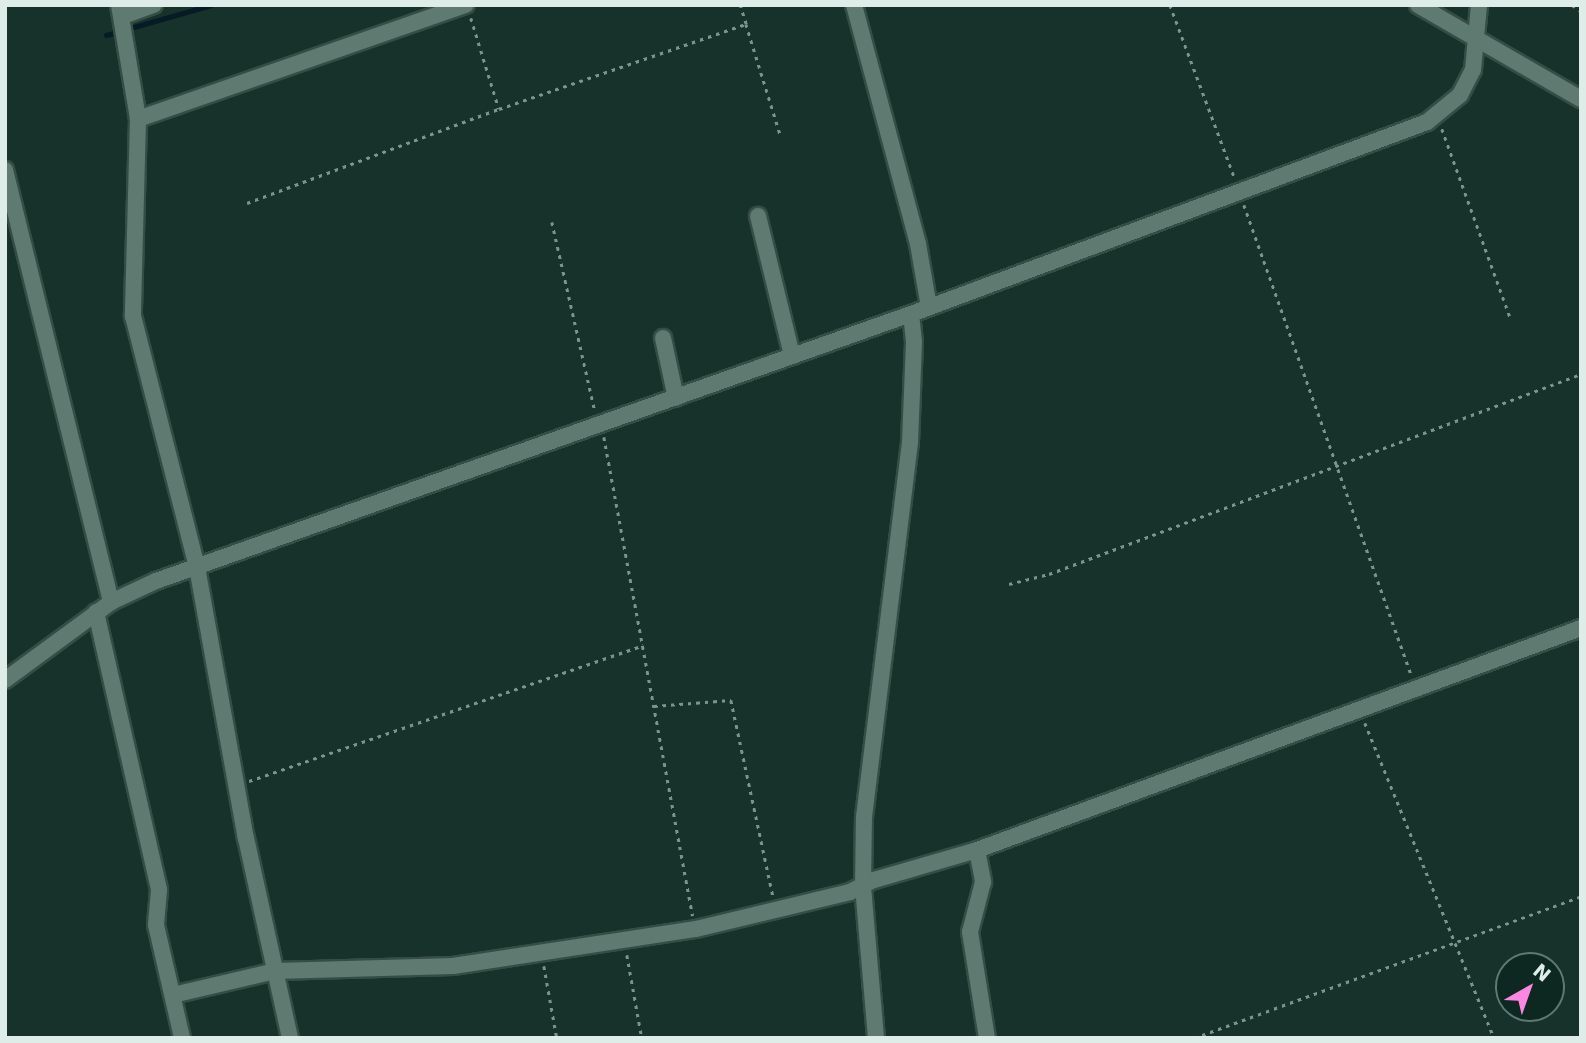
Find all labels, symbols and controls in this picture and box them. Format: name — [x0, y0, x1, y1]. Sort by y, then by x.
north arrow — [1495, 952, 1565, 1022]
text: N — [1529, 959, 1555, 986]

